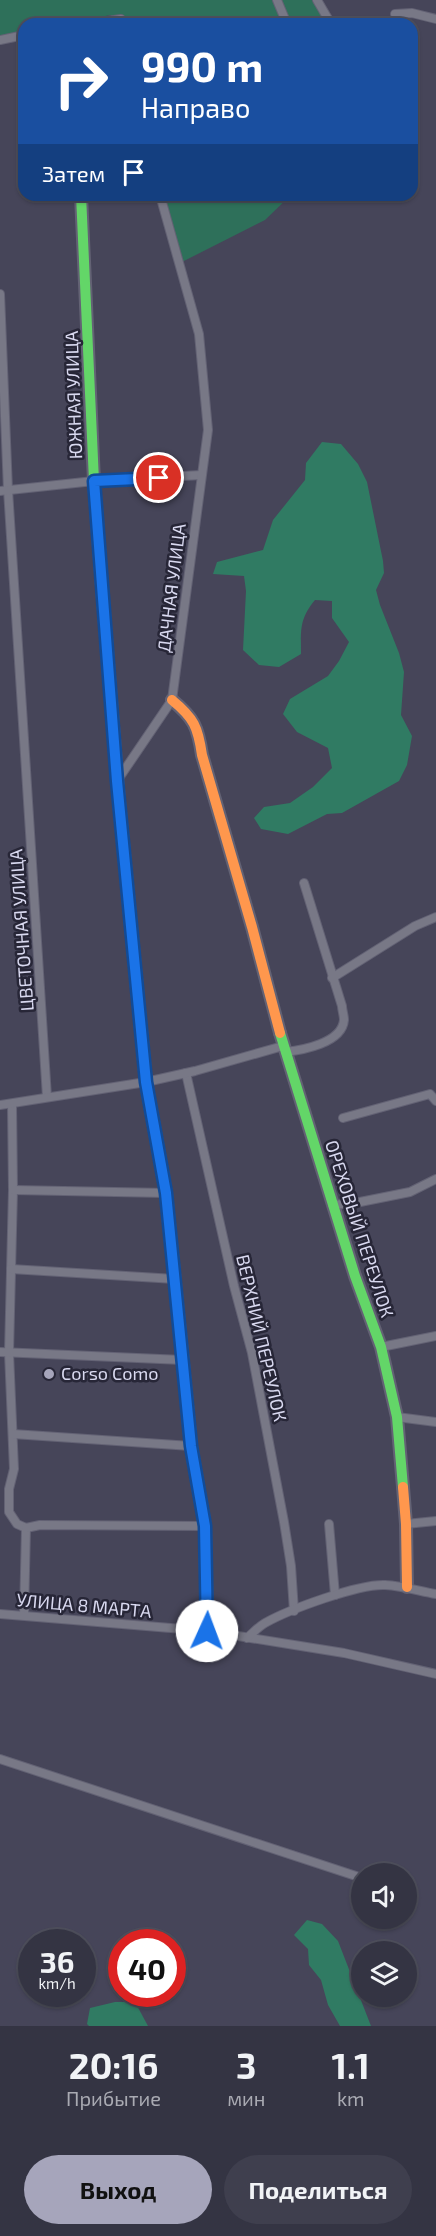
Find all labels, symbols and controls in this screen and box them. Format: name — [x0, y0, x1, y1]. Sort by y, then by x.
text: 990 m — [141, 40, 263, 90]
icon: right — [42, 42, 120, 120]
text: Направо — [141, 91, 250, 123]
icon: arrive — [117, 156, 150, 189]
text: Затем — [42, 160, 105, 186]
street label: ЮЖНАЯ УЛИЦА — [60, 330, 86, 460]
pin — [133, 452, 184, 503]
icon: arrive — [142, 461, 175, 494]
street label: ДАЧНАЯ УЛИЦА — [152, 521, 190, 654]
street label: ЦВЕТОЧНАЯ УЛИЦА — [4, 847, 38, 1012]
street label: ОРЕХОВЫЙ ПЕРЕУЛОК — [321, 1137, 399, 1320]
street label: ВЕРХНИЙ ПЕРЕУЛОК — [232, 1252, 292, 1424]
place label: Corso Como — [61, 1362, 159, 1384]
marker: Corso Como — [42, 1367, 56, 1381]
street label: УЛИЦА 8 МАРТА — [16, 1588, 153, 1622]
position arrow — [175, 1599, 239, 1663]
map controls — [351, 1863, 417, 2007]
button: sound — [351, 1863, 417, 1929]
speed limit sign: 40 — [108, 1929, 186, 2007]
button: layers — [351, 1941, 417, 2007]
text: 36 — [40, 1943, 74, 1979]
text: km/h — [38, 1974, 76, 1992]
text: 20:16 — [69, 2043, 158, 2086]
text: 3 — [236, 2043, 257, 2086]
text: 1.1 — [332, 2043, 370, 2086]
text: Прибытие — [66, 2086, 161, 2110]
text: мин — [227, 2086, 266, 2110]
text: km — [337, 2086, 365, 2110]
button: Выход — [24, 2155, 212, 2224]
button: Поделиться — [224, 2155, 412, 2224]

